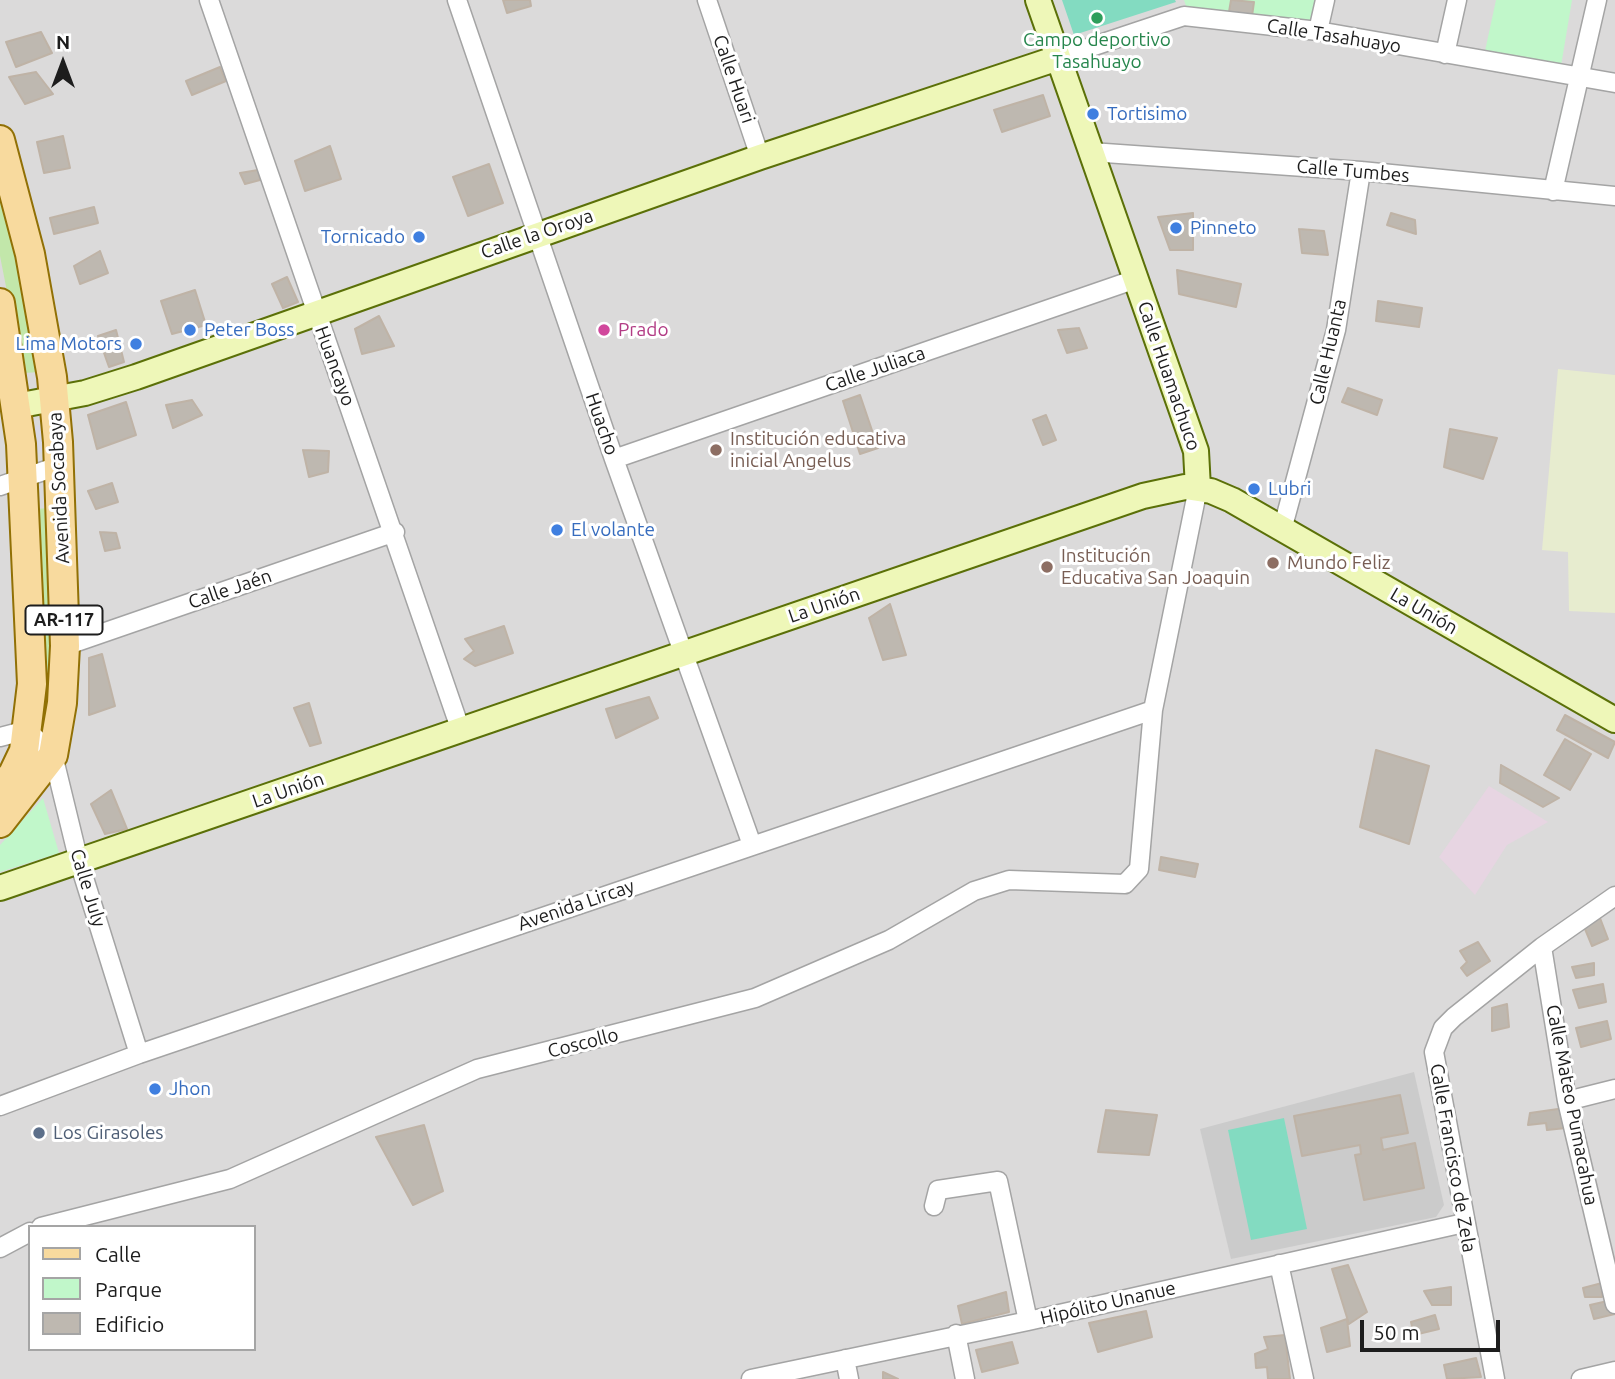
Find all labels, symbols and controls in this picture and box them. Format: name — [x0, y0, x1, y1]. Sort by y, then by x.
marker: Campo deportivo Tasahuayo — [1089, 10, 1105, 26]
street label: Calle Tasahuayo — [1265, 14, 1403, 58]
north arrow — [28, 28, 98, 98]
place label: Campo deportivo Tasahuayo — [1023, 29, 1171, 73]
text: N — [56, 31, 70, 53]
street label: Calle Huari — [708, 32, 760, 126]
place label: Tortisimo — [1107, 103, 1187, 125]
marker: Tortisimo — [1085, 106, 1101, 122]
street label: Calle Tumbes — [1296, 155, 1410, 187]
street label: Calle la Oroya — [478, 204, 596, 264]
place label: Pinneto — [1190, 217, 1257, 239]
marker: Pinneto — [1168, 220, 1184, 236]
place label: Tornicado — [321, 226, 405, 248]
marker: Tornicado — [411, 229, 427, 245]
street label: Calle Huanta — [1305, 297, 1351, 407]
street label: Calle Huamachuco — [1133, 298, 1205, 454]
place label: Peter Boss — [204, 319, 295, 341]
place label: Prado — [618, 319, 669, 341]
marker: Peter Boss — [182, 322, 198, 338]
marker: Prado — [596, 322, 612, 338]
street label: Huancayo — [310, 323, 360, 409]
place label: Lima Motors — [16, 333, 122, 355]
marker: Lima Motors — [128, 336, 144, 352]
street label: Calle Juliaca — [822, 341, 928, 397]
street label: Huacho — [581, 390, 623, 458]
street label: Avenida Socabaya — [44, 412, 74, 564]
place label: Institución educativa inicial Angelus — [730, 428, 906, 472]
marker: Institución educativa inicial Angelus — [708, 442, 724, 458]
place label: Lubri — [1268, 478, 1311, 500]
marker: Lubri — [1246, 481, 1262, 497]
place label: El volante — [571, 519, 655, 541]
marker: El volante — [549, 522, 565, 538]
place label: Institución Educativa San Joaquin — [1061, 545, 1250, 589]
place label: Mundo Feliz — [1287, 552, 1391, 574]
marker: Mundo Feliz — [1265, 555, 1281, 571]
marker: Institución Educativa San Joaquin — [1039, 559, 1055, 575]
street label: Calle Jaén — [185, 564, 275, 614]
street label: La Unión — [785, 582, 863, 628]
street label: La Unión — [1386, 583, 1462, 639]
road number: AR-117 — [25, 606, 102, 634]
street label: La Unión — [249, 767, 327, 813]
street label: Calle July — [65, 846, 111, 930]
street label: Avenida Lircay — [515, 874, 637, 936]
street label: Calle Mateo Pumacahua — [1541, 1003, 1603, 1207]
street label: Coscollo — [545, 1023, 621, 1063]
street label: Calle Francisco de Zela — [1425, 1062, 1481, 1254]
place label: Jhon — [169, 1078, 211, 1100]
marker: Jhon — [147, 1081, 163, 1097]
place label: Los Girasoles — [53, 1122, 164, 1144]
marker: Los Girasoles — [31, 1125, 47, 1141]
legend — [28, 1225, 256, 1351]
text: Calle — [95, 1242, 141, 1266]
street label: Hipólito Unanue — [1038, 1276, 1178, 1330]
text: Parque — [95, 1277, 162, 1301]
scale bar — [1363, 1306, 1503, 1350]
text: Edificio — [95, 1312, 164, 1336]
text: 50 m — [1373, 1320, 1420, 1344]

